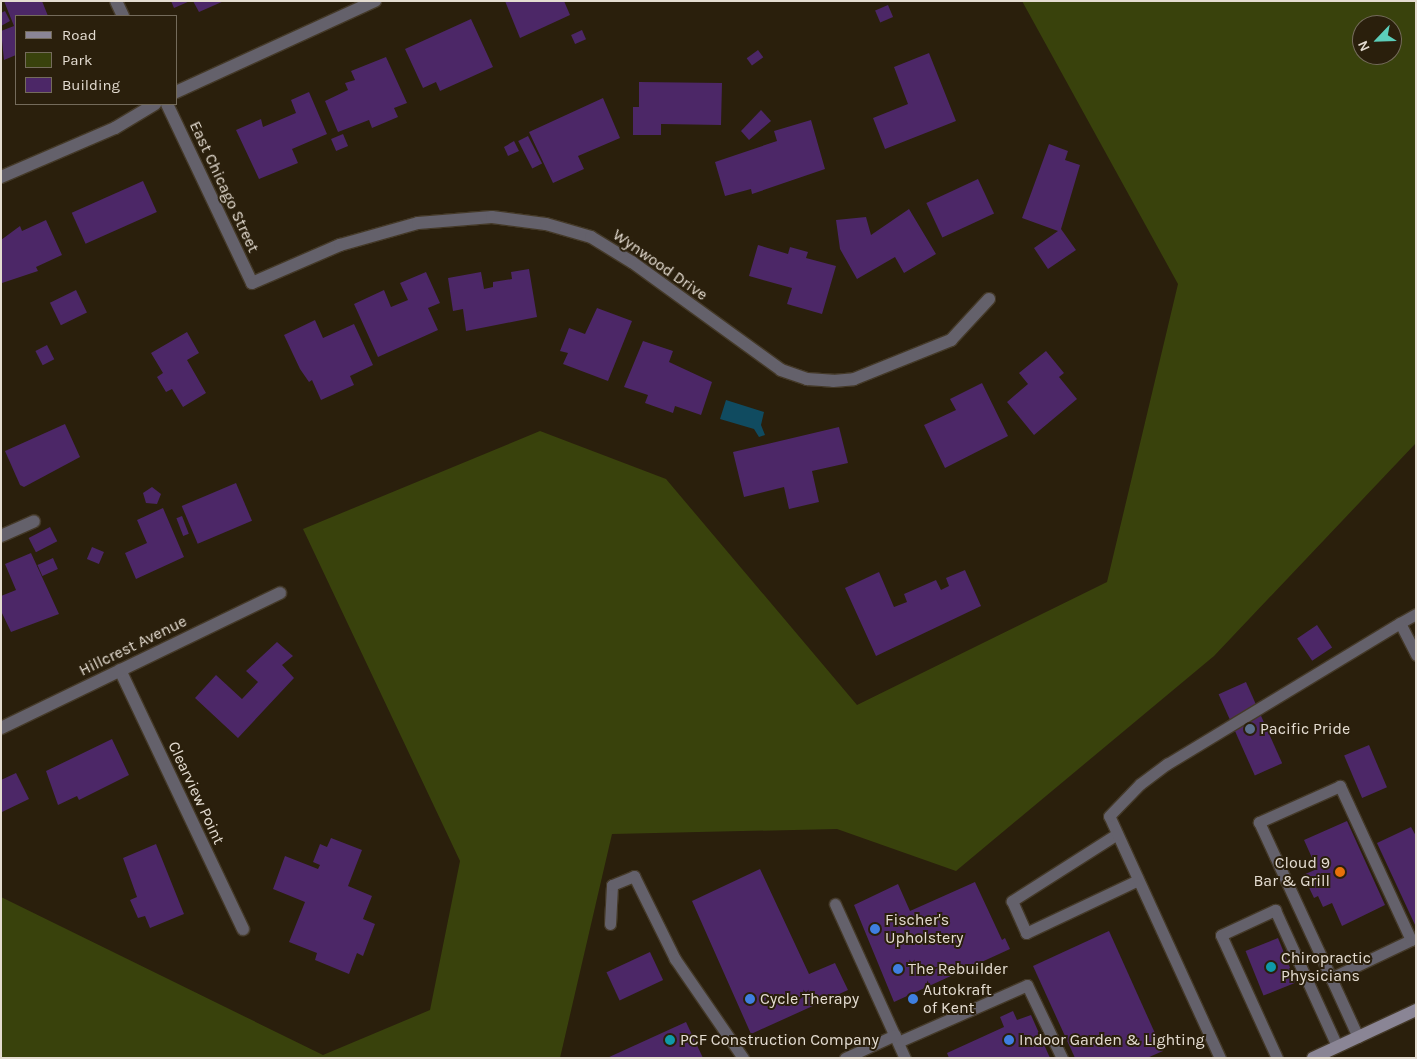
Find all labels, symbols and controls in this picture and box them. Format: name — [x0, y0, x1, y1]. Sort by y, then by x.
legend — [15, 15, 178, 105]
north arrow — [1352, 15, 1402, 65]
text: Road — [62, 26, 97, 44]
text: N — [1354, 38, 1374, 54]
text: Park — [62, 51, 92, 69]
text: Building — [62, 76, 120, 94]
street label: East Chicago Street — [185, 118, 263, 256]
street label: Wynwood Drive — [609, 225, 711, 305]
street label: Hillcrest Avenue — [76, 612, 190, 680]
place label: Pacific Pride — [1260, 719, 1350, 739]
marker: Pacific Pride — [1244, 723, 1256, 735]
street label: Clearview Point — [164, 738, 228, 848]
place label: Cloud 9 Bar & Grill — [1253, 853, 1330, 891]
marker: Cloud 9 Bar & Grill — [1334, 866, 1346, 878]
place label: Fischer's Upholstery — [885, 910, 964, 948]
marker: Fischer's Upholstery — [869, 923, 881, 935]
place label: Chiropractic Physicians — [1281, 948, 1371, 986]
place label: The Rebuilder — [908, 959, 1008, 979]
marker: Chiropractic Physicians — [1265, 961, 1277, 973]
marker: The Rebuilder — [892, 963, 904, 975]
place label: Autokraft of Kent — [923, 980, 992, 1018]
place label: Cycle Therapy — [760, 989, 859, 1009]
marker: Cycle Therapy — [744, 993, 756, 1005]
marker: Autokraft of Kent — [907, 993, 919, 1005]
place label: PCF Construction Company — [680, 1030, 879, 1050]
place label: Indoor Garden & Lighting — [1019, 1030, 1205, 1050]
marker: PCF Construction Company — [664, 1034, 676, 1046]
marker: Indoor Garden & Lighting — [1003, 1034, 1015, 1046]

